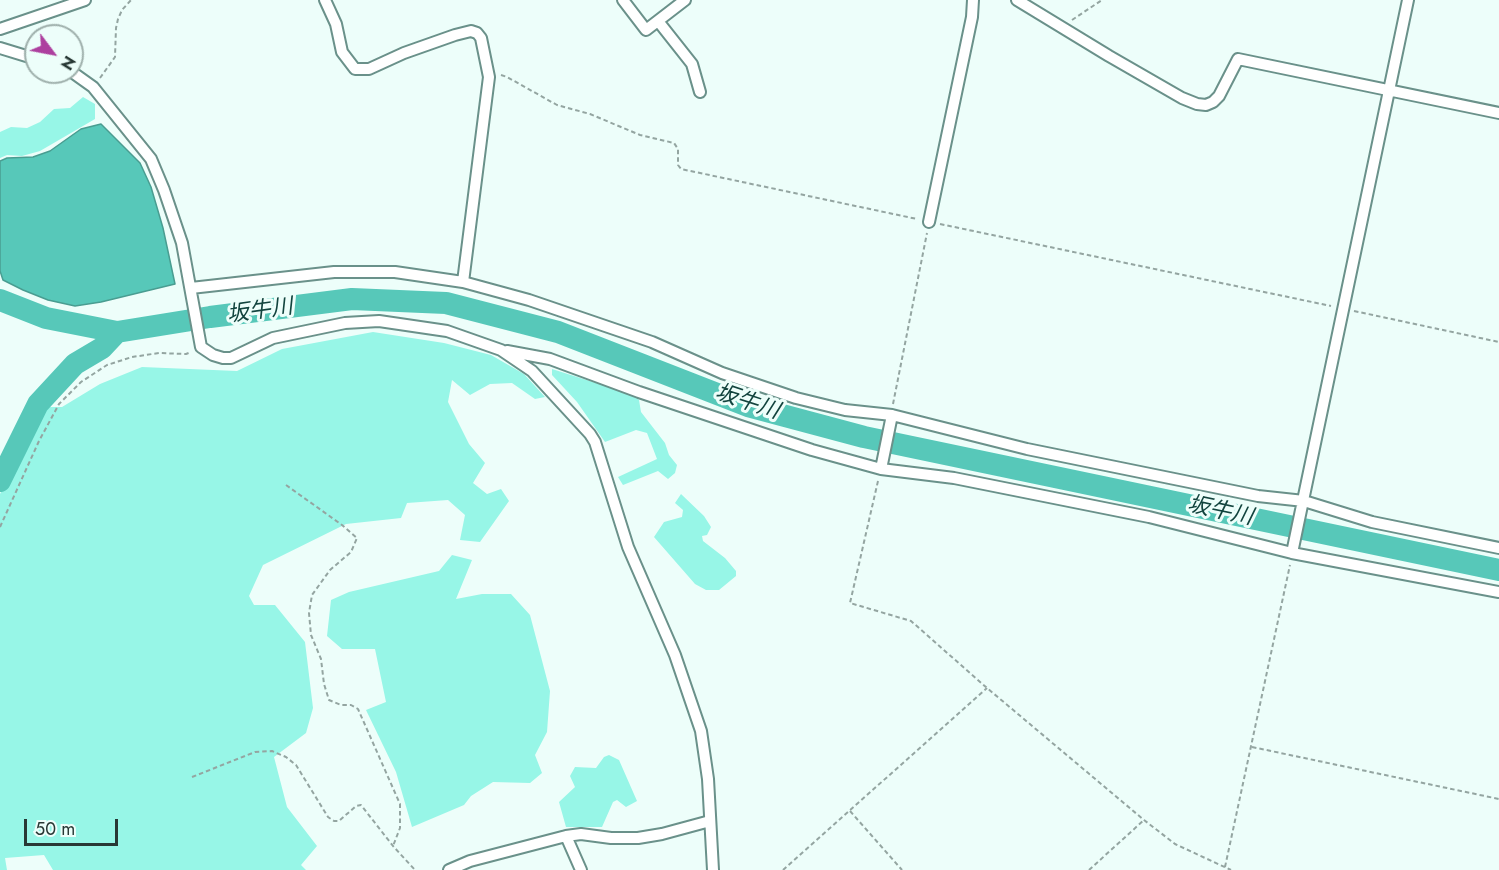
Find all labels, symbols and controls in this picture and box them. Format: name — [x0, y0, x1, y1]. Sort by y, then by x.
north arrow — [24, 24, 84, 84]
text: N — [55, 51, 81, 74]
water label: 坂牛川 — [225, 294, 295, 330]
water label: 坂牛川 — [712, 380, 782, 426]
water label: 坂牛川 — [1185, 492, 1255, 532]
scale bar — [27, 807, 122, 845]
text: 50 m — [35, 816, 75, 842]

